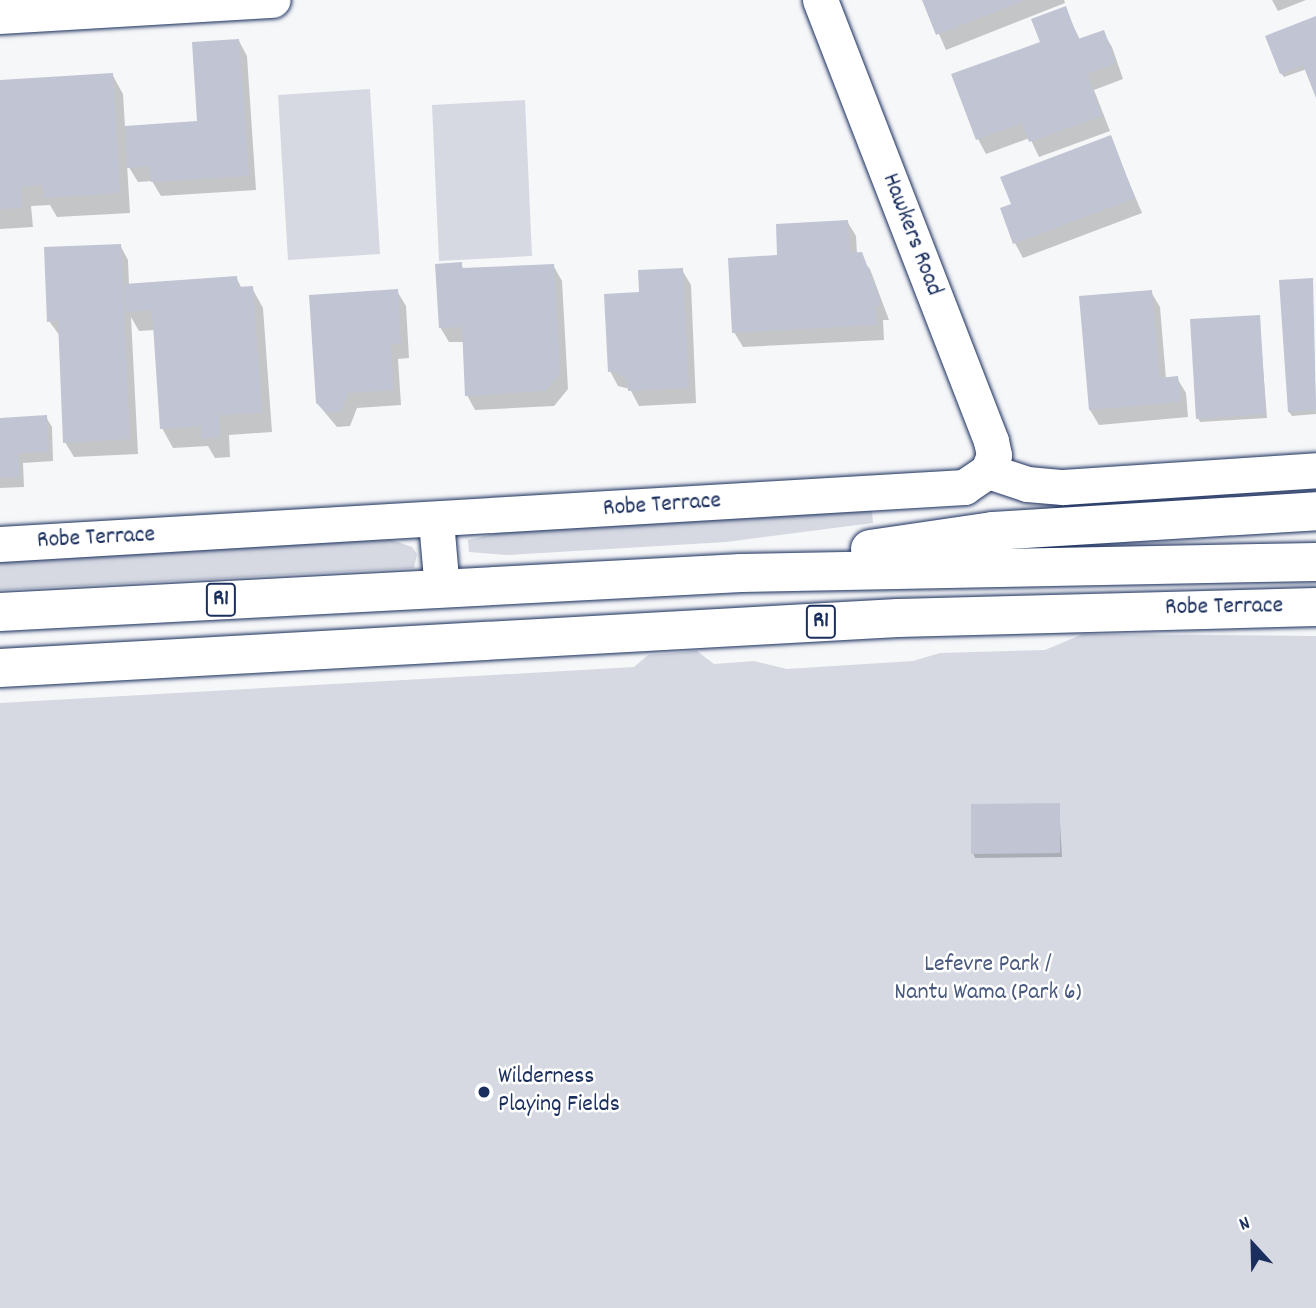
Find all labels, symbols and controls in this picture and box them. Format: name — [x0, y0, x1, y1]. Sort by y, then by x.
street label: Hawkers Road — [874, 170, 948, 300]
street label: Robe Terrace — [602, 488, 722, 524]
street label: Robe Terrace — [36, 522, 156, 556]
road number: R1 — [205, 580, 237, 620]
street label: Robe Terrace — [1165, 593, 1283, 623]
road number: R1 — [805, 602, 837, 642]
park label: Lefevre Park / Nantu Wama (Park 6) — [894, 952, 1082, 1008]
place label: Wilderness Playing Fields — [498, 1064, 620, 1120]
marker: Wilderness Playing Fields — [476, 1084, 492, 1100]
north arrow — [1218, 1210, 1288, 1280]
text: N — [1236, 1211, 1254, 1239]

